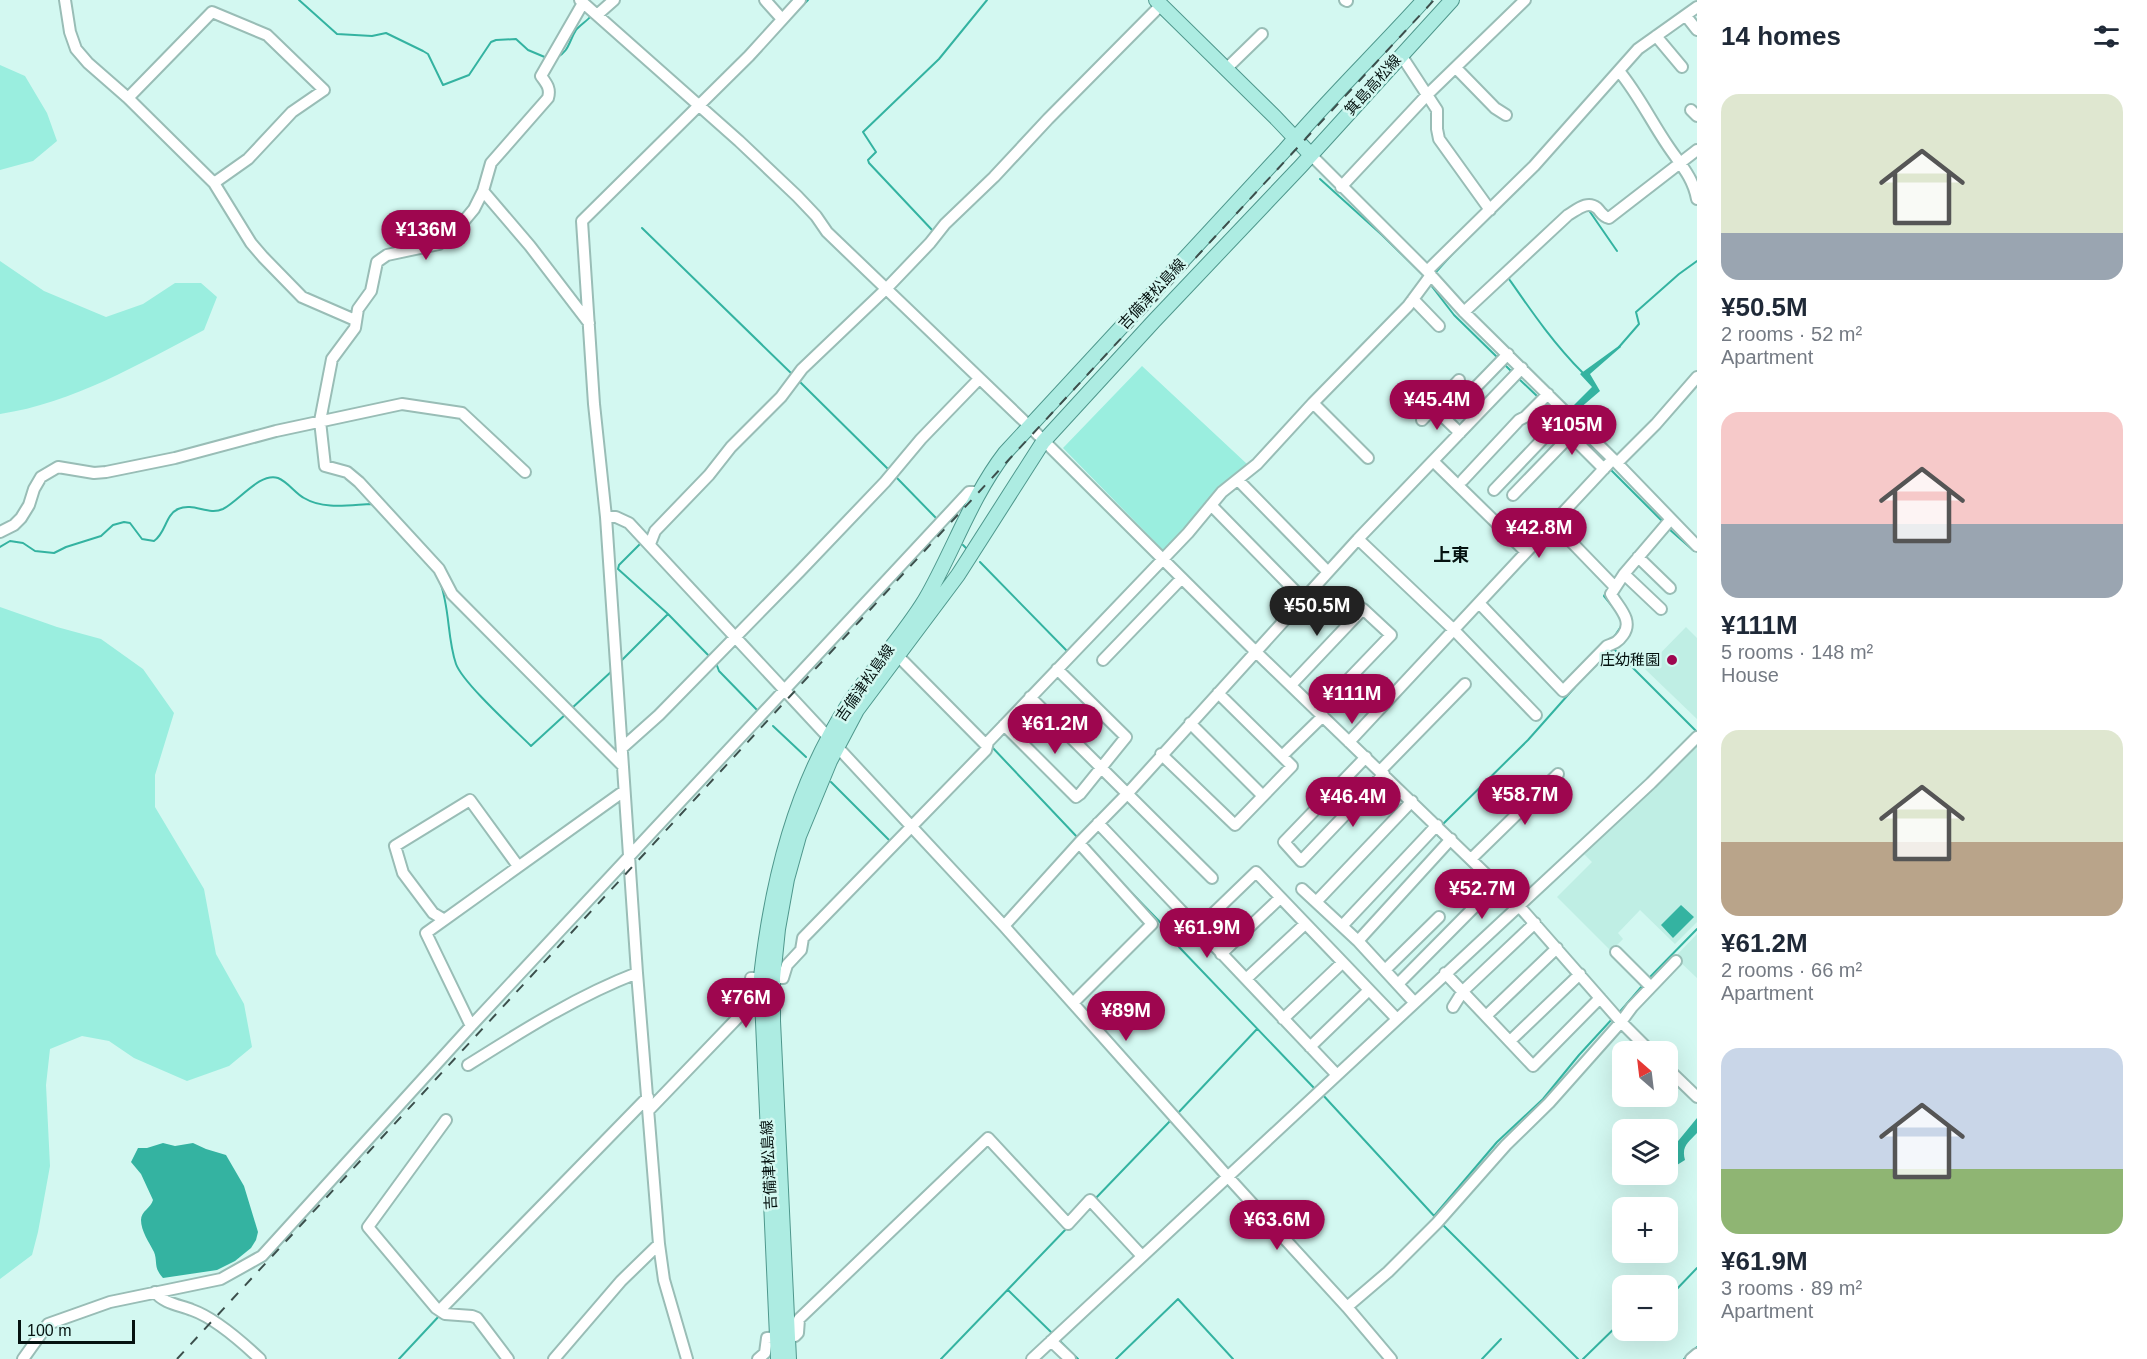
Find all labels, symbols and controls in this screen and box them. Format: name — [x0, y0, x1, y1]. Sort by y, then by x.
icon: filters — [2090, 20, 2123, 53]
text: 14 homes — [1721, 21, 1841, 51]
street label: 箕島高松線 — [1341, 51, 1404, 118]
icon: home — [1868, 133, 1976, 241]
pin: ¥136M — [384, 210, 468, 261]
text: ¥136M — [395, 218, 457, 240]
street label: 吉備津松島線 — [1115, 255, 1189, 332]
text: ¥50.5M — [1721, 292, 1808, 322]
text: 2 rooms · 52 m² — [1721, 323, 1862, 345]
text: Apartment — [1721, 346, 1813, 368]
pin: ¥45.4M — [1388, 380, 1486, 431]
text: ¥45.4M — [1404, 388, 1470, 410]
pin: ¥105M — [1530, 405, 1614, 456]
text: ¥105M — [1541, 413, 1603, 435]
icon: home — [1868, 451, 1976, 559]
pin: ¥42.8M — [1490, 508, 1588, 559]
text: ¥42.8M — [1506, 516, 1572, 538]
district label: 上東 — [1433, 545, 1469, 565]
pin: ¥50.5M — [1268, 586, 1366, 637]
text: ¥50.5M — [1284, 594, 1350, 616]
text: ¥111M — [1721, 610, 1798, 640]
street label: 吉備津松島線 — [832, 641, 897, 724]
text: 5 rooms · 148 m² — [1721, 641, 1873, 663]
place label: 庄幼稚園 — [1600, 651, 1660, 668]
marker: 庄幼稚園 — [1665, 653, 1679, 667]
text: House — [1721, 664, 1779, 686]
pin: ¥111M — [1310, 674, 1394, 725]
text: ¥111M — [1323, 682, 1381, 704]
pin: ¥61.2M — [1006, 704, 1104, 755]
text: ¥61.2M — [1022, 712, 1088, 734]
icon: home — [1868, 769, 1976, 877]
pin: ¥58.7M — [1476, 775, 1574, 826]
pin: ¥46.4M — [1304, 777, 1402, 828]
text: ¥58.7M — [1492, 783, 1558, 805]
text: ¥46.4M — [1320, 785, 1386, 807]
pin: ¥52.7M — [1433, 869, 1531, 920]
text: ¥52.7M — [1449, 877, 1515, 899]
pin: ¥61.9M — [1158, 908, 1256, 959]
text: ¥61.9M — [1174, 916, 1240, 938]
text: ¥61.2M — [1721, 928, 1808, 958]
text: 2 rooms · 66 m² — [1721, 959, 1862, 981]
pin: ¥76M — [710, 978, 782, 1029]
text: Apartment — [1721, 982, 1813, 1004]
text: ¥76M — [721, 986, 771, 1008]
pin: ¥89M — [1090, 991, 1162, 1042]
text: ¥89M — [1101, 999, 1151, 1021]
north arrow — [1612, 1041, 1678, 1107]
map controls — [1612, 1041, 1678, 1341]
icon: home — [1868, 1087, 1976, 1195]
button: layers — [1612, 1119, 1678, 1185]
street label: 吉備津松島線 — [758, 1120, 779, 1210]
button: + — [1612, 1197, 1678, 1263]
pin: ¥63.6M — [1228, 1200, 1326, 1251]
text: ¥63.6M — [1244, 1208, 1310, 1230]
text: ¥61.9M — [1721, 1246, 1808, 1276]
button: − — [1612, 1275, 1678, 1341]
text: 3 rooms · 89 m² — [1721, 1277, 1862, 1299]
text: Apartment — [1721, 1300, 1813, 1322]
scale bar — [18, 1317, 135, 1344]
text: 100 m — [27, 1322, 71, 1339]

